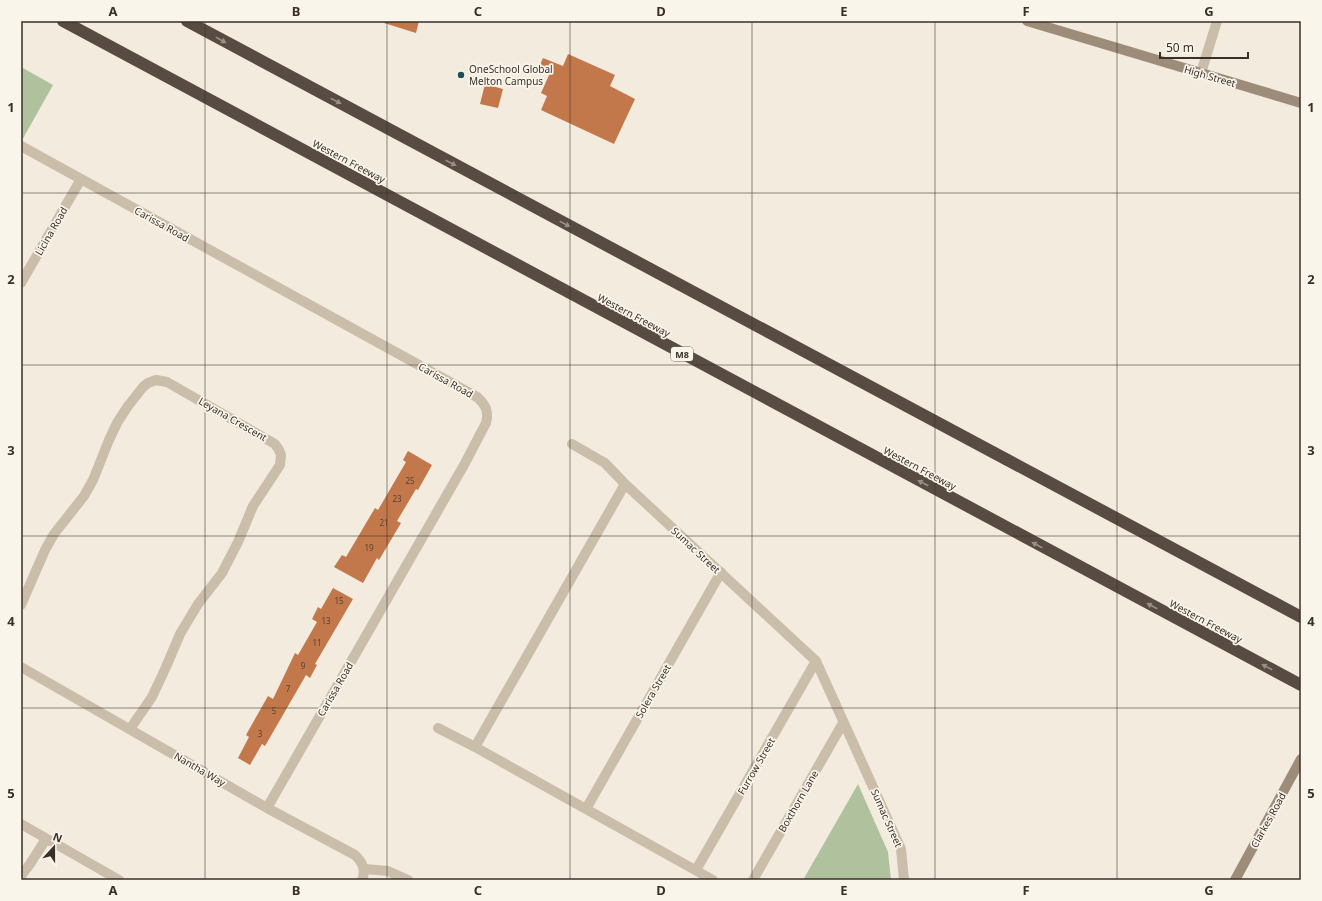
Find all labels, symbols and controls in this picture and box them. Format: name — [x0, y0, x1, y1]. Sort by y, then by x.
text: A — [109, 2, 118, 20]
text: B — [292, 2, 300, 20]
text: C — [474, 2, 482, 20]
text: D — [656, 2, 666, 20]
text: E — [840, 2, 848, 20]
text: F — [1022, 2, 1030, 20]
text: G — [1204, 2, 1214, 20]
scale bar — [1160, 34, 1248, 60]
one-way arrow — [216, 36, 227, 43]
text: 50 m — [1166, 39, 1194, 56]
place label: OneSchool Global Melton Campus — [469, 62, 553, 88]
street label: High Street — [1183, 62, 1238, 90]
marker: OneSchool Global Melton Campus — [456, 70, 466, 80]
text: 1 — [7, 98, 15, 116]
one-way arrow — [330, 98, 342, 105]
text: 1 — [1307, 98, 1315, 116]
street label: Western Freeway — [310, 136, 389, 186]
one-way arrow — [445, 159, 456, 166]
street label: Carissa Road — [132, 203, 192, 245]
street label: Licina Road — [32, 204, 70, 258]
one-way arrow — [559, 221, 571, 227]
text: 2 — [7, 270, 15, 288]
text: 2 — [1307, 270, 1315, 288]
street label: Western Freeway — [595, 290, 674, 340]
road number: M8 — [671, 347, 693, 361]
street label: Carissa Road — [416, 359, 476, 401]
street label: Leyana Crescent — [196, 394, 270, 444]
text: 3 — [7, 441, 15, 459]
text: 3 — [1307, 441, 1315, 459]
street label: Western Freeway — [881, 443, 960, 493]
house number: 25 — [405, 475, 415, 486]
one-way arrow — [917, 480, 928, 487]
house number: 23 — [392, 493, 402, 504]
house number: 21 — [379, 517, 389, 528]
street label: Sumac Street — [669, 524, 724, 577]
one-way arrow — [1031, 541, 1043, 548]
house number: 19 — [364, 542, 374, 553]
house number: 15 — [334, 595, 344, 606]
street label: Western Freeway — [1167, 596, 1246, 646]
one-way arrow — [1146, 603, 1158, 609]
text: 4 — [7, 612, 15, 630]
text: 4 — [1307, 612, 1315, 630]
house number: 13 — [321, 615, 331, 626]
house number: 11 — [312, 637, 322, 648]
street label: Carissa Road — [314, 659, 356, 719]
house number: 9 — [301, 660, 306, 671]
street label: Solera Street — [632, 661, 674, 720]
one-way arrow — [1261, 664, 1272, 670]
house number: 7 — [286, 683, 291, 694]
house number: 5 — [272, 705, 277, 716]
house number: 3 — [258, 728, 263, 739]
street label: Furrow Street — [734, 735, 778, 797]
street label: Nantha Way — [172, 749, 229, 790]
street label: Boxthorn Lane — [775, 767, 822, 834]
text: 5 — [7, 784, 15, 802]
text: 5 — [1307, 784, 1315, 802]
street label: Sumac Street — [868, 787, 906, 849]
street label: Clarkes Road — [1247, 790, 1289, 850]
north arrow — [34, 827, 74, 867]
text: N — [51, 829, 65, 846]
text: A — [109, 881, 118, 899]
text: B — [292, 881, 300, 899]
text: C — [474, 881, 482, 899]
text: D — [656, 881, 666, 899]
text: E — [840, 881, 848, 899]
text: F — [1022, 881, 1030, 899]
text: G — [1204, 881, 1214, 899]

